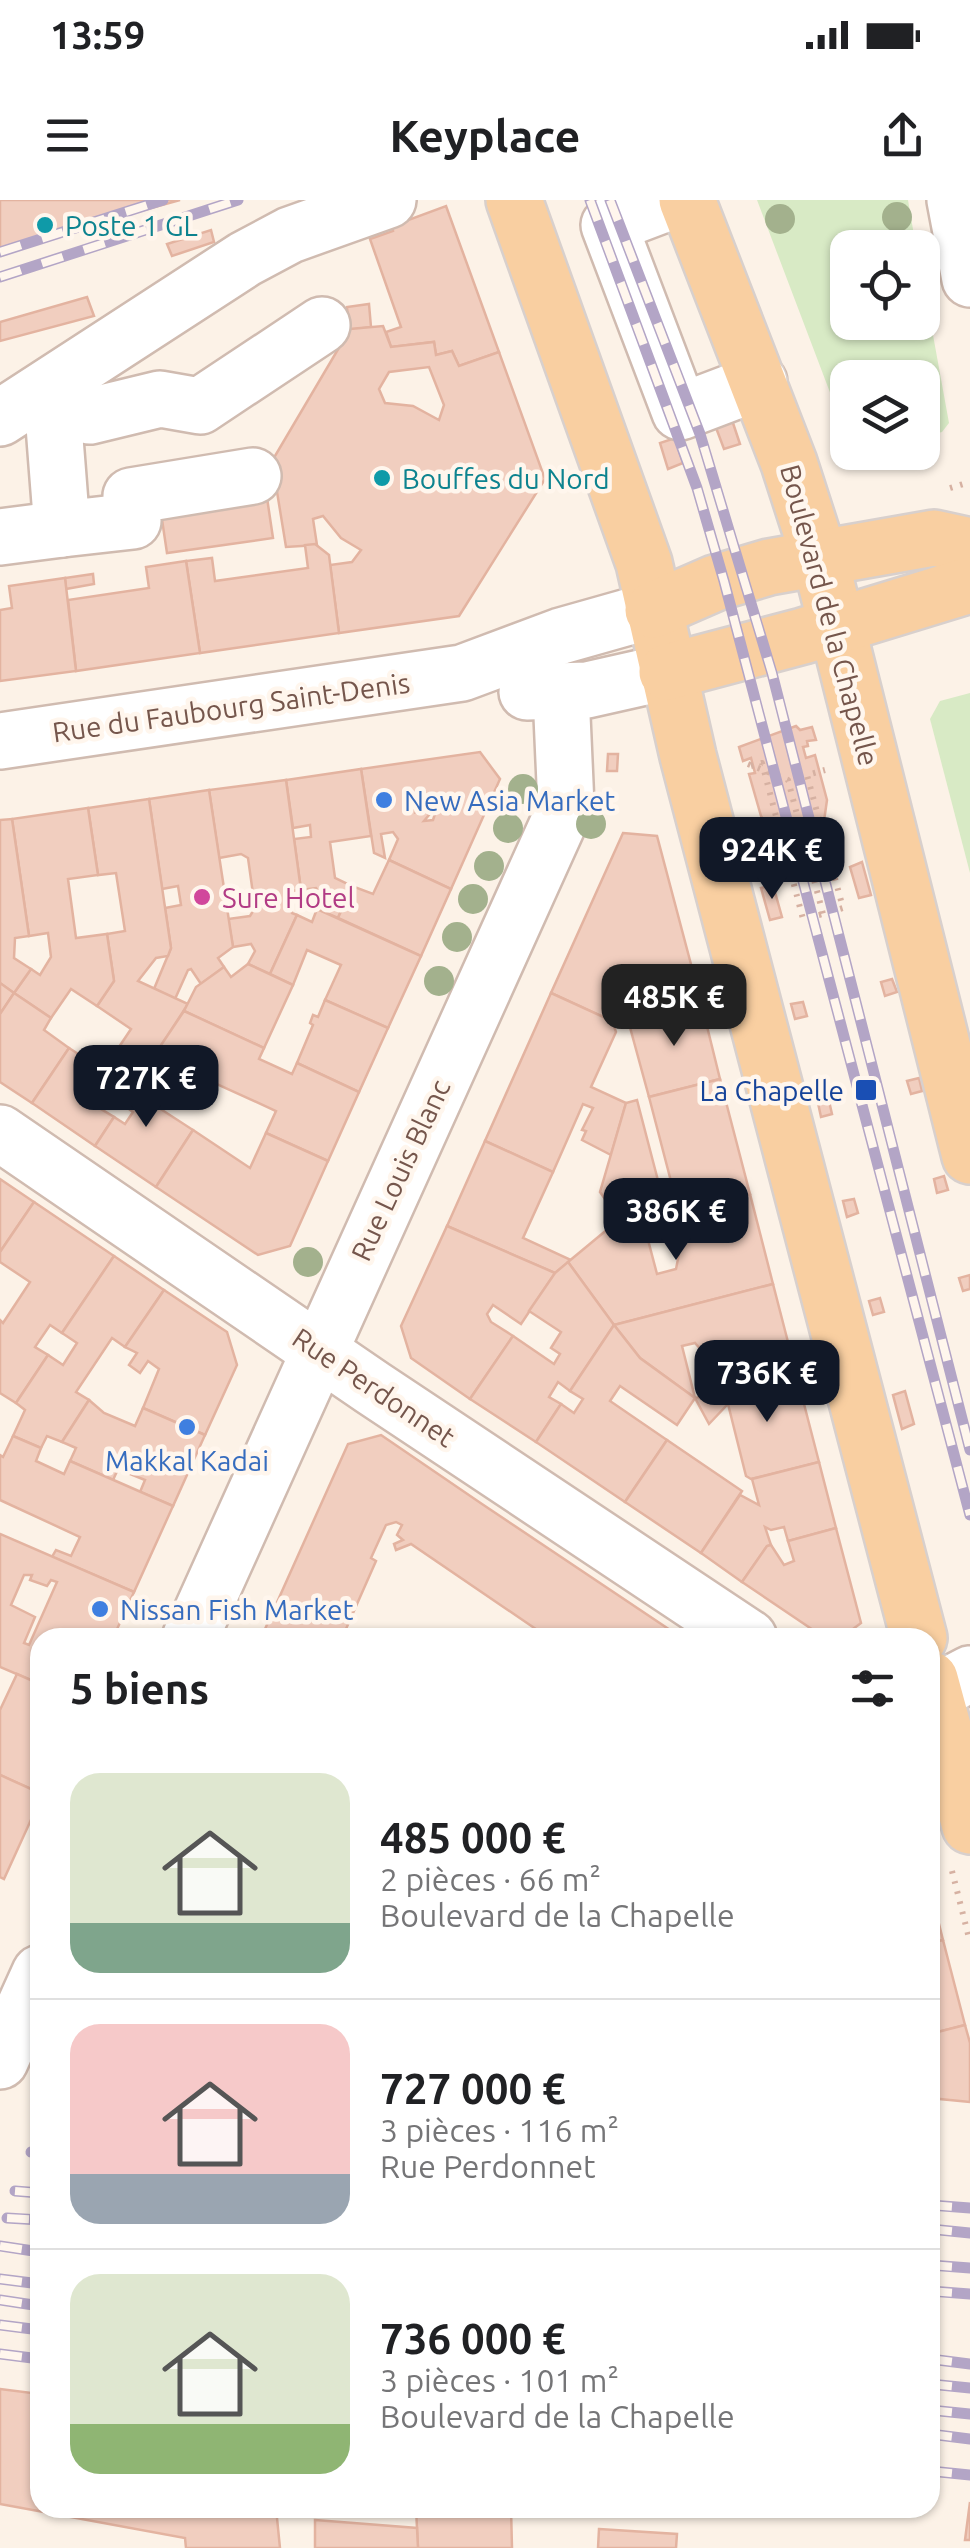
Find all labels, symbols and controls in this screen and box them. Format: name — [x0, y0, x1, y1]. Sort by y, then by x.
text: 13:59 — [50, 14, 145, 56]
icon: menu — [40, 108, 95, 163]
icon: share — [875, 108, 930, 163]
text: Keyplace — [390, 110, 580, 161]
place label: Poste 1 GL — [65, 210, 198, 241]
marker: Poste 1 GL — [34, 214, 56, 236]
map controls — [830, 230, 940, 470]
button: locate — [830, 230, 940, 340]
button: layers — [830, 360, 940, 470]
street label: Boulevard de la Chapelle — [775, 461, 885, 769]
place label: Bouffes du Nord — [402, 463, 610, 494]
marker: Bouffes du Nord — [371, 467, 393, 489]
street label: Rue du Faubourg Saint-Denis — [50, 667, 412, 747]
place label: New Asia Market — [404, 785, 615, 816]
marker: New Asia Market — [373, 789, 395, 811]
pin: 924K € — [691, 817, 853, 902]
text: 924K € — [721, 831, 823, 867]
place label: Sure Hotel — [222, 882, 355, 913]
marker: Sure Hotel — [191, 886, 213, 908]
pin: 485K € — [593, 964, 755, 1049]
text: 485K € — [623, 978, 725, 1014]
pin: 727K € — [65, 1045, 227, 1130]
text: 727K € — [95, 1059, 197, 1095]
street label: Rue Louis Blanc — [345, 1075, 455, 1265]
place label: La Chapelle — [699, 1075, 844, 1106]
marker: La Chapelle — [853, 1077, 879, 1103]
pin: 386K € — [595, 1178, 757, 1263]
text: 386K € — [625, 1192, 727, 1228]
street label: Rue Perdonnet — [287, 1321, 461, 1453]
pin: 736K € — [686, 1340, 848, 1425]
text: 736K € — [716, 1354, 818, 1390]
marker: Makkal Kadai — [176, 1416, 198, 1438]
place label: Makkal Kadai — [105, 1445, 269, 1476]
place label: Nissan Fish Market — [120, 1594, 353, 1625]
marker: Nissan Fish Market — [89, 1598, 111, 1620]
icon: filters — [845, 1661, 900, 1716]
text: 5 biens — [70, 1665, 209, 1712]
icon: home — [150, 1813, 270, 1933]
text: 485 000 € — [380, 1814, 566, 1861]
text: 2 pièces · 66 m² — [380, 1861, 601, 1897]
text: Boulevard de la Chapelle — [380, 1897, 735, 1933]
icon: home — [150, 2064, 270, 2184]
text: 727 000 € — [380, 2065, 566, 2112]
text: 3 pièces · 116 m² — [380, 2112, 619, 2148]
text: Rue Perdonnet — [380, 2148, 596, 2184]
icon: home — [150, 2314, 270, 2434]
text: 736 000 € — [380, 2315, 566, 2362]
text: 3 pièces · 101 m² — [380, 2362, 619, 2398]
text: Boulevard de la Chapelle — [380, 2398, 735, 2434]

